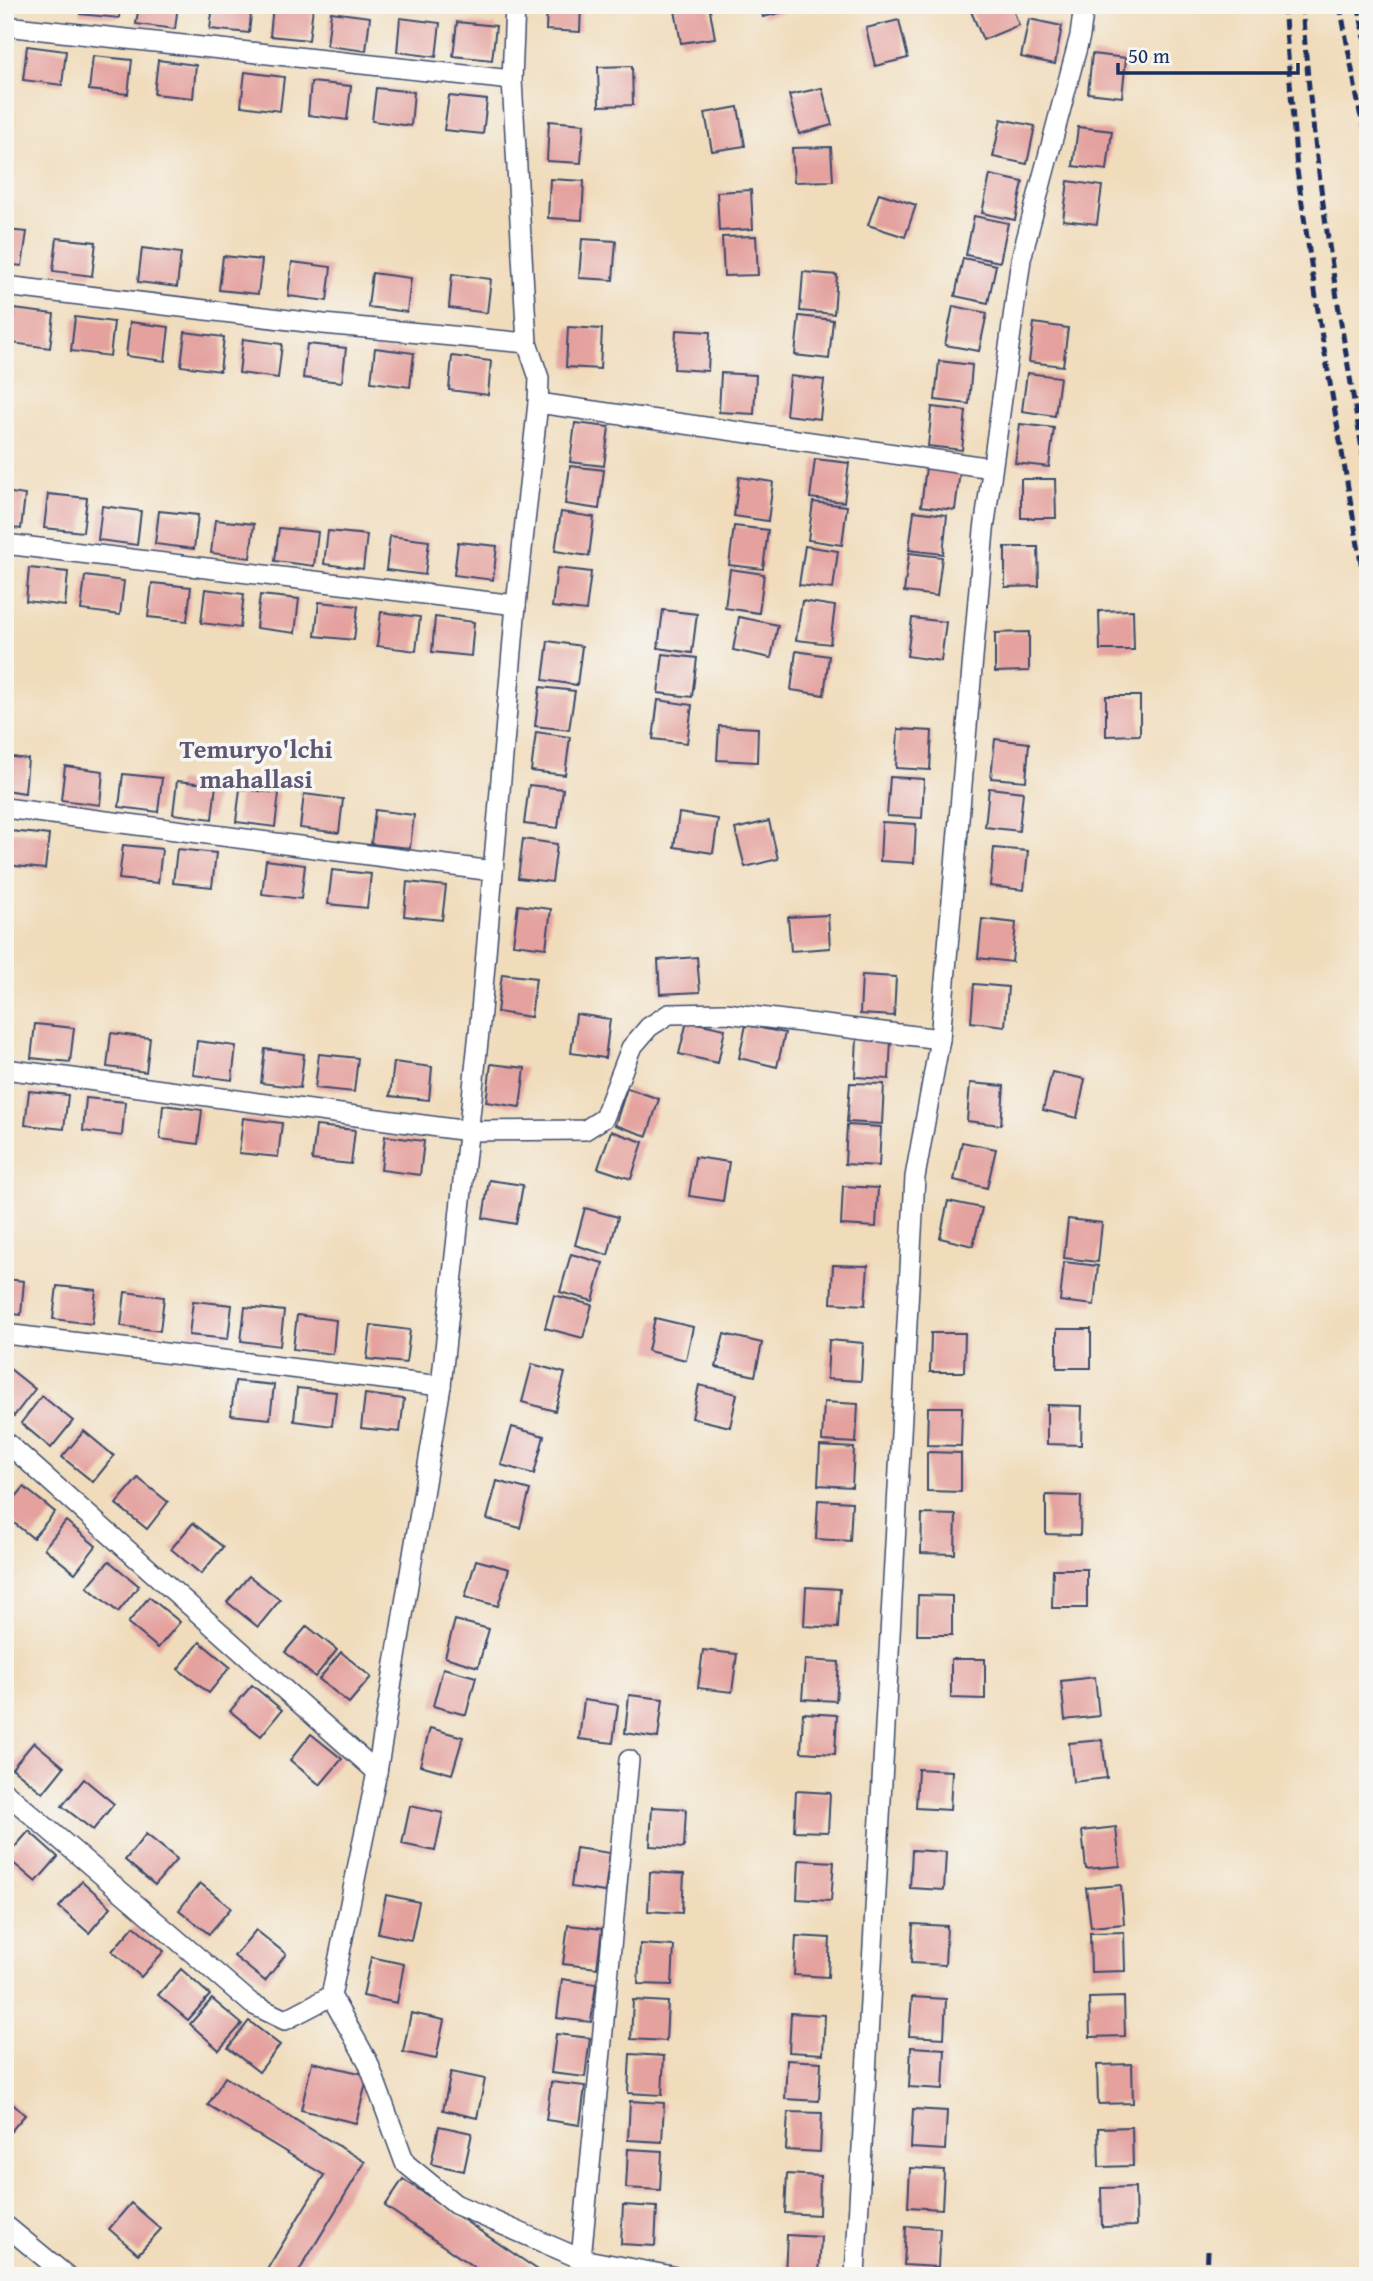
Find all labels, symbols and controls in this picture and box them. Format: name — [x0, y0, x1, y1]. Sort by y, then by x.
scale bar — [1118, 32, 1298, 76]
text: 50 m — [1128, 40, 1170, 71]
district label: Temuryo'lchi mahallasi — [179, 729, 333, 798]

